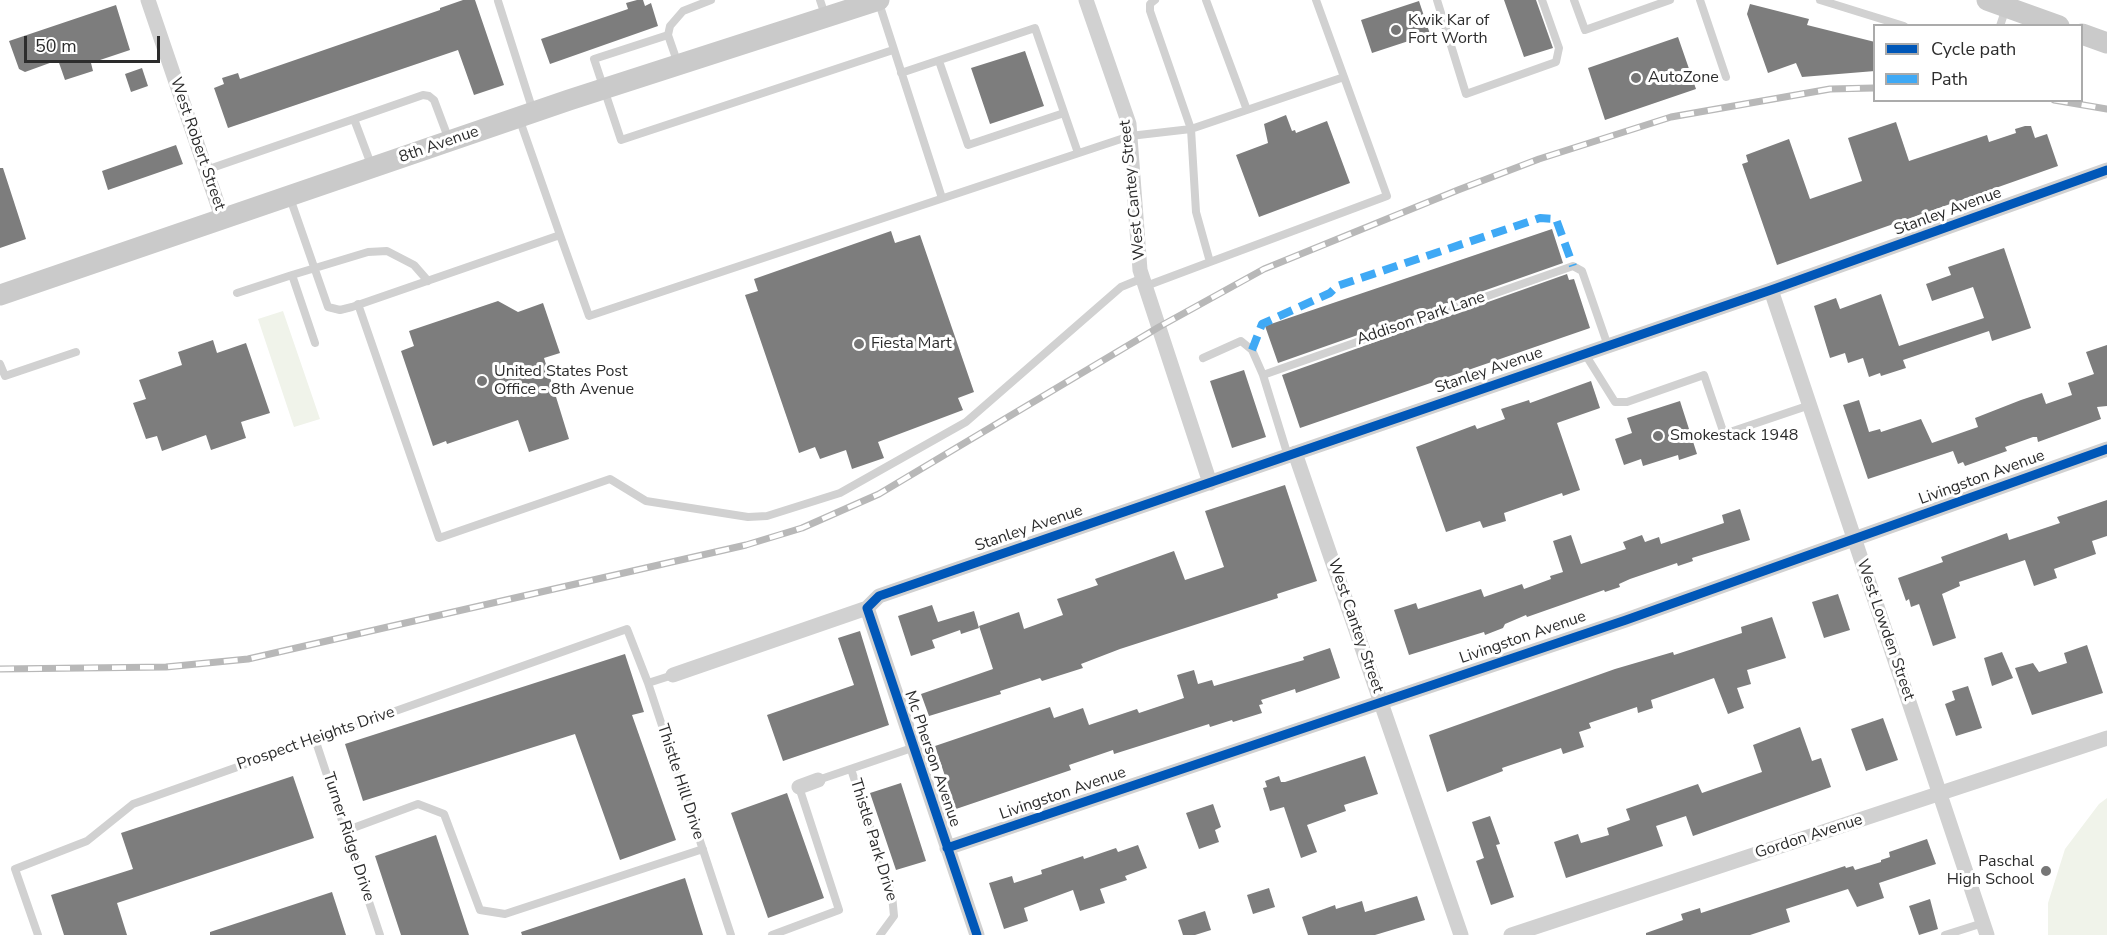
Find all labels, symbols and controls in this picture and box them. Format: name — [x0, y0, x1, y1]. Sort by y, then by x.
place label: Kwik Kar of Fort Worth — [1408, 11, 1489, 49]
marker: Kwik Kar of Fort Worth — [1389, 23, 1403, 37]
scale bar — [27, 24, 164, 62]
legend — [1873, 24, 2083, 102]
text: 50 m — [35, 34, 77, 58]
text: Cycle path — [1931, 37, 2016, 61]
text: Path — [1931, 67, 1968, 91]
place label: AutoZone — [1648, 68, 1719, 88]
marker: AutoZone — [1629, 71, 1643, 85]
street label: West Robert Street — [165, 75, 229, 213]
street label: West Cantey Street — [1116, 119, 1150, 261]
street label: 8th Avenue — [397, 122, 481, 168]
street label: Stanley Avenue — [1892, 184, 2004, 240]
street label: Addison Park Lane — [1354, 288, 1488, 350]
place label: Fiesta Mart — [871, 334, 952, 354]
marker: Fiesta Mart — [852, 337, 866, 351]
street label: Stanley Avenue — [1433, 344, 1545, 398]
place label: United States Post Office - 8th Avenue — [494, 362, 634, 400]
marker: United States Post Office - 8th Avenue — [475, 374, 489, 388]
place label: Smokestack 1948 — [1670, 426, 1798, 446]
marker: Smokestack 1948 — [1651, 429, 1665, 443]
street label: Livingston Avenue — [1916, 446, 2048, 510]
street label: Stanley Avenue — [973, 502, 1085, 556]
street label: West Cantey Street — [1323, 556, 1387, 696]
street label: West Lowden Street — [1852, 557, 1918, 703]
street label: Livingston Avenue — [1457, 607, 1589, 669]
street label: Mc Pherson Avenue — [900, 688, 964, 830]
street label: Prospect Heights Drive — [235, 703, 397, 775]
street label: Thistle Hill Drive — [652, 722, 708, 842]
street label: Livingston Avenue — [997, 763, 1129, 825]
street label: Turner Ridge Drive — [318, 770, 378, 904]
street label: Thistle Park Drive — [845, 776, 901, 904]
street label: Gordon Avenue — [1753, 811, 1865, 863]
place label: Paschal High School — [1947, 852, 2034, 890]
marker: Paschal High School — [2039, 864, 2053, 878]

